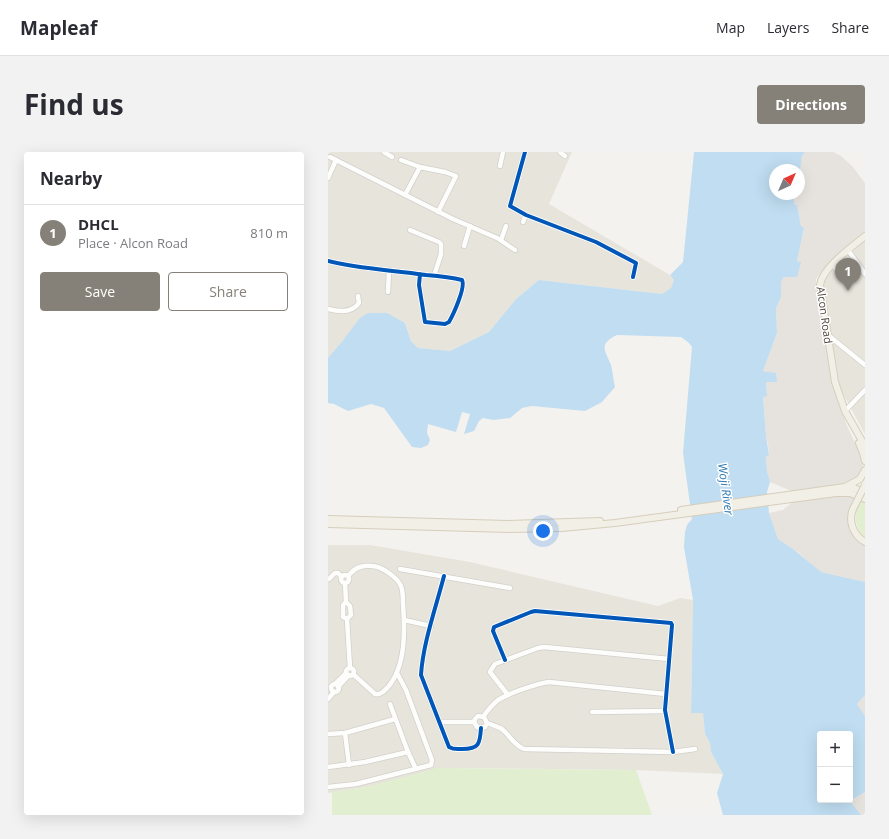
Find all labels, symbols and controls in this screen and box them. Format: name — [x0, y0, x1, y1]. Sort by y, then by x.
text: Mapleaf — [20, 15, 97, 41]
text: Map — [716, 18, 745, 37]
text: Layers — [767, 18, 809, 37]
text: Share — [831, 18, 869, 37]
text: Find us — [24, 85, 124, 123]
button: Directions — [757, 85, 865, 124]
north arrow — [769, 164, 805, 200]
text: Nearby — [40, 167, 102, 190]
text: DHCL — [78, 214, 119, 234]
text: 1 — [49, 224, 57, 242]
text: 810 m — [250, 224, 288, 242]
text: Place · Alcon Road — [78, 234, 188, 252]
pin: 1 — [835, 258, 861, 291]
button: Save — [40, 272, 160, 311]
button: Share — [168, 272, 288, 311]
street label: Alcon Road — [814, 285, 836, 345]
water label: Woji River — [714, 462, 738, 517]
your location — [533, 521, 553, 541]
map controls — [817, 731, 853, 803]
button: + — [817, 731, 853, 767]
button: − — [817, 767, 853, 803]

